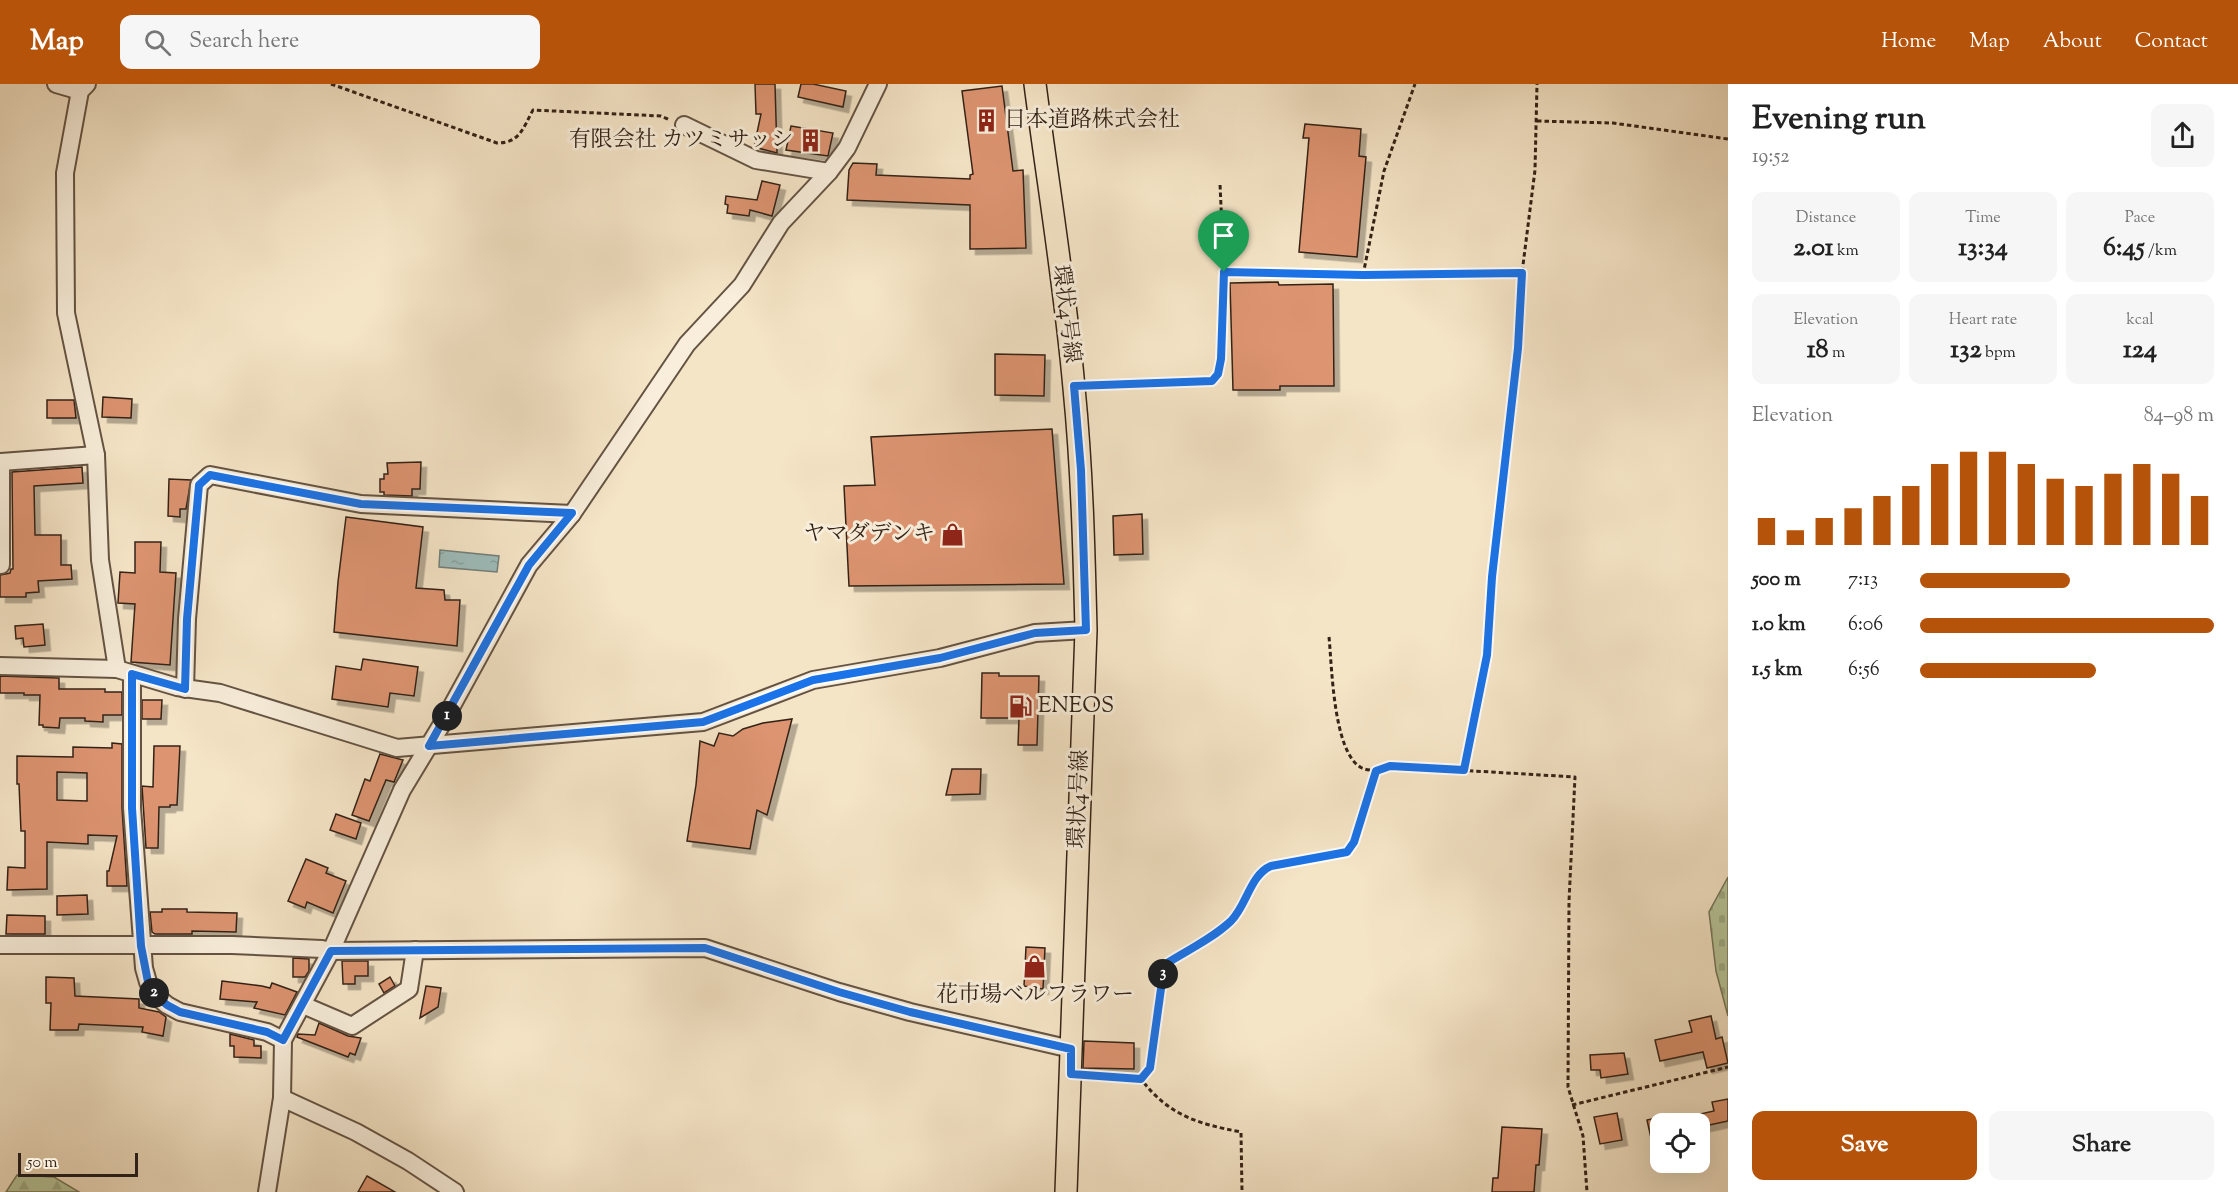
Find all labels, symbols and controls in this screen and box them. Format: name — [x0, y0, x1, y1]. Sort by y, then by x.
search box — [120, 15, 540, 69]
text: Map — [30, 22, 84, 62]
icon: search — [141, 26, 174, 59]
text: Search here — [189, 26, 299, 58]
text: Home — [1881, 27, 1936, 57]
text: Map — [1969, 27, 2010, 57]
text: About — [2043, 27, 2102, 57]
text: Contact — [2135, 27, 2208, 57]
text: Evening run — [1752, 96, 1926, 144]
button: share — [2151, 104, 2214, 167]
place label: 日本道路株式会社 — [1004, 105, 1180, 137]
building icon: 日本道路株式会社 — [973, 108, 999, 134]
place label: 有限会社 カツミサッシ — [569, 125, 793, 157]
building icon: 有限会社 カツミサッシ — [798, 128, 824, 154]
text: 19:52 — [1752, 143, 1790, 172]
text: Distance — [1796, 207, 1856, 230]
text: Time — [1965, 207, 2001, 230]
text: Pace — [2125, 207, 2155, 230]
pin — [1198, 210, 1249, 272]
icon: arrive — [1207, 219, 1240, 252]
text: 2.01 — [1793, 230, 1833, 267]
text: 13:34 — [1958, 230, 2008, 267]
text: 6:45 — [2103, 230, 2145, 267]
text: km — [1833, 240, 1859, 263]
text: /km — [2145, 240, 2177, 263]
street label: 環状4号線 — [1043, 263, 1087, 365]
text: Elevation — [1794, 309, 1858, 332]
text: Heart rate — [1949, 309, 2017, 332]
text: kcal — [2126, 309, 2154, 332]
text: 18 — [1807, 332, 1829, 369]
text: 132 — [1950, 332, 1982, 369]
text: 124 — [2123, 332, 2157, 369]
text: m — [1829, 342, 1845, 365]
text: bpm — [1982, 342, 2016, 365]
text: Elevation — [1752, 402, 1833, 431]
text: 84–98 m — [2144, 402, 2214, 431]
place label: ヤマダデンキ — [803, 519, 935, 551]
shop icon: ヤマダデンキ — [940, 522, 966, 548]
text: 500 m — [1752, 566, 1801, 595]
text: 7:13 — [1848, 566, 1878, 595]
text: 1.0 km — [1752, 611, 1806, 640]
text: 6:06 — [1848, 611, 1883, 640]
text: 1.5 km — [1752, 656, 1802, 685]
text: 6:56 — [1848, 656, 1880, 685]
place label: ENEOS — [1038, 691, 1114, 723]
fuel station icon: ENEOS — [1007, 694, 1033, 720]
pin: 1 — [432, 701, 462, 731]
text: 1 — [444, 704, 450, 727]
street label: 環状4号線 — [1062, 749, 1098, 849]
shop icon: 花市場ベルフラワー — [1022, 954, 1048, 980]
pin: 3 — [1148, 959, 1178, 989]
text: 3 — [1160, 962, 1166, 985]
pin: 2 — [139, 978, 169, 1008]
place label: 花市場ベルフラワー — [936, 980, 1134, 1012]
text: 2 — [150, 981, 158, 1004]
button: Save — [1752, 1111, 1977, 1180]
button: Share — [1989, 1111, 2214, 1180]
map controls — [1650, 1113, 1710, 1173]
button: locate — [1650, 1113, 1710, 1173]
scale bar — [18, 1150, 138, 1178]
text: 50 m — [27, 1152, 58, 1175]

